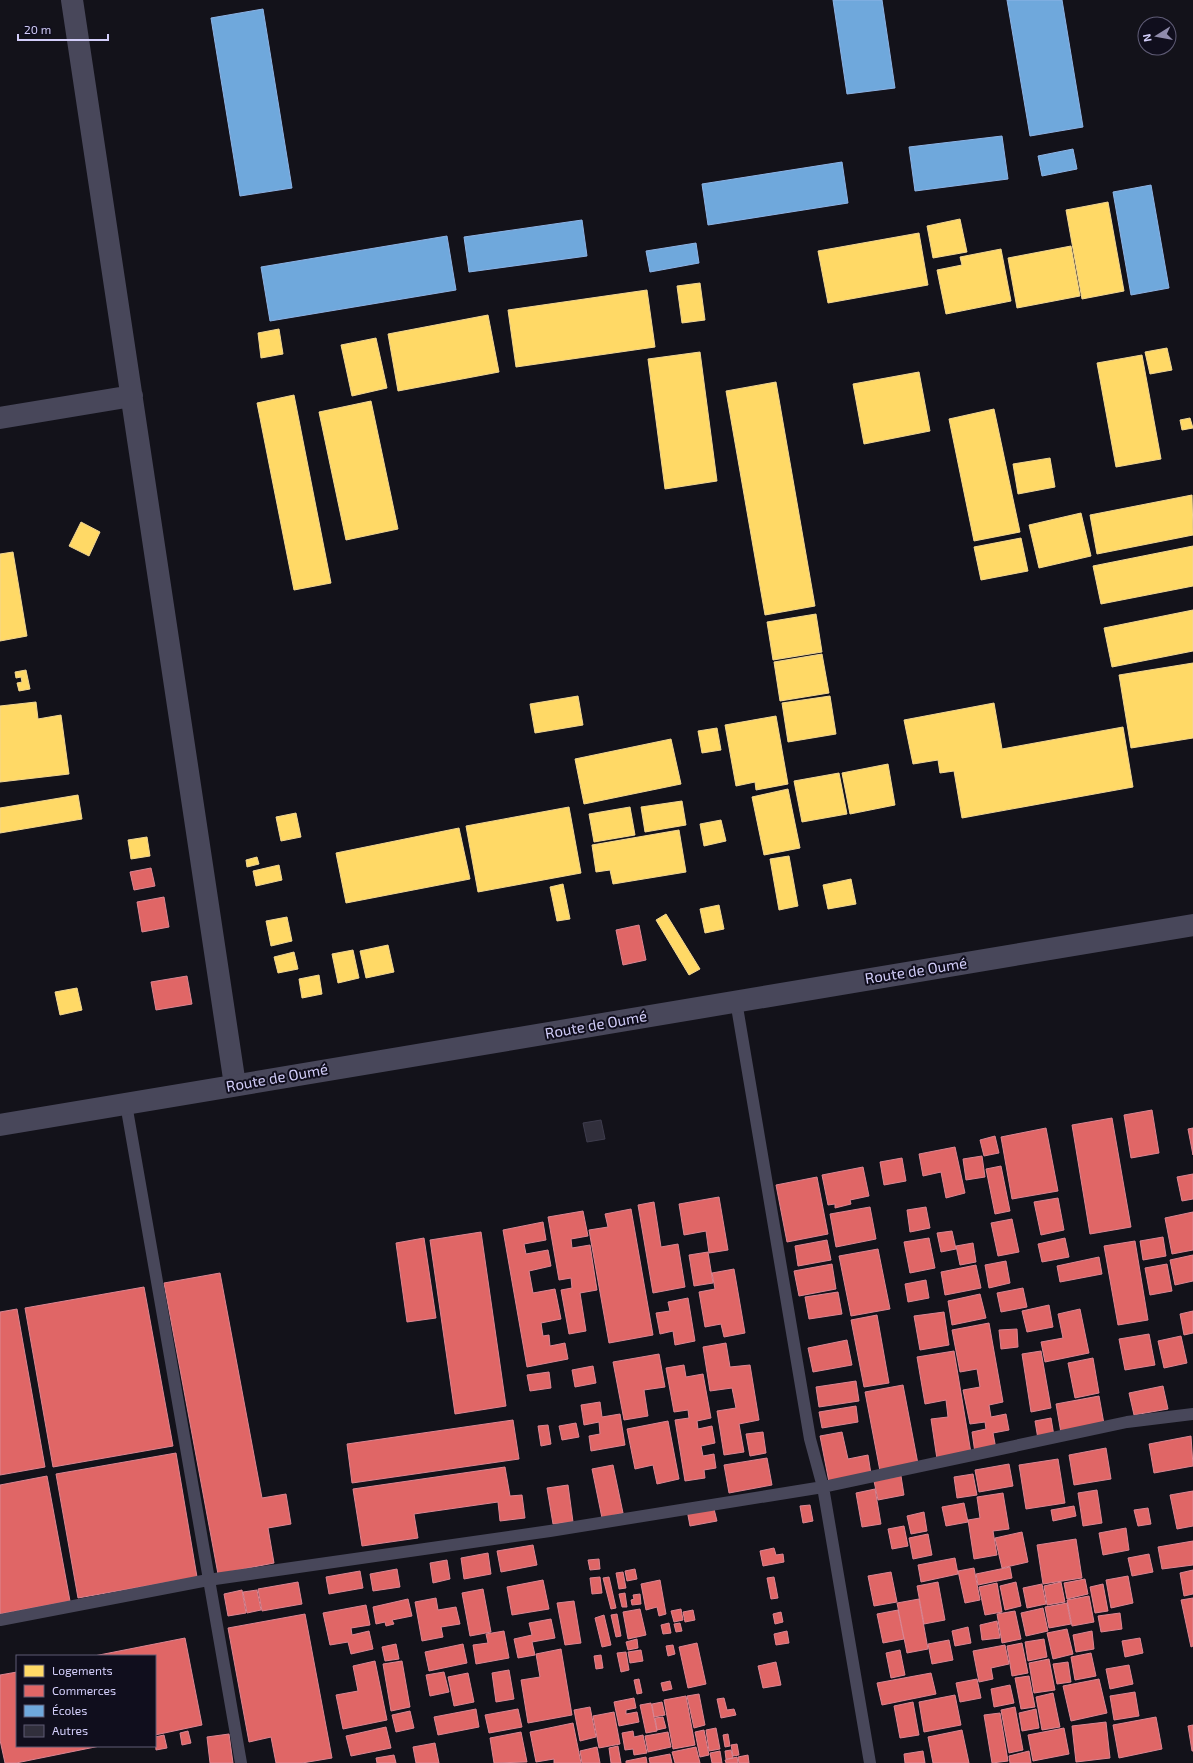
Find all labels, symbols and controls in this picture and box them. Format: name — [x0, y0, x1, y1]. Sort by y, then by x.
scale bar — [18, 16, 108, 42]
north arrow — [1137, 16, 1177, 56]
text: 20 m — [24, 22, 51, 36]
text: N — [1140, 33, 1154, 43]
street label: Route de Oumé — [863, 953, 968, 987]
street label: Route de Oumé — [543, 1006, 648, 1042]
street label: Route de Oumé — [224, 1059, 329, 1095]
legend — [16, 1655, 156, 1747]
text: Logements — [52, 1663, 113, 1677]
text: Commerces — [52, 1683, 116, 1697]
text: Écoles — [52, 1703, 87, 1717]
text: Autres — [52, 1723, 88, 1737]

